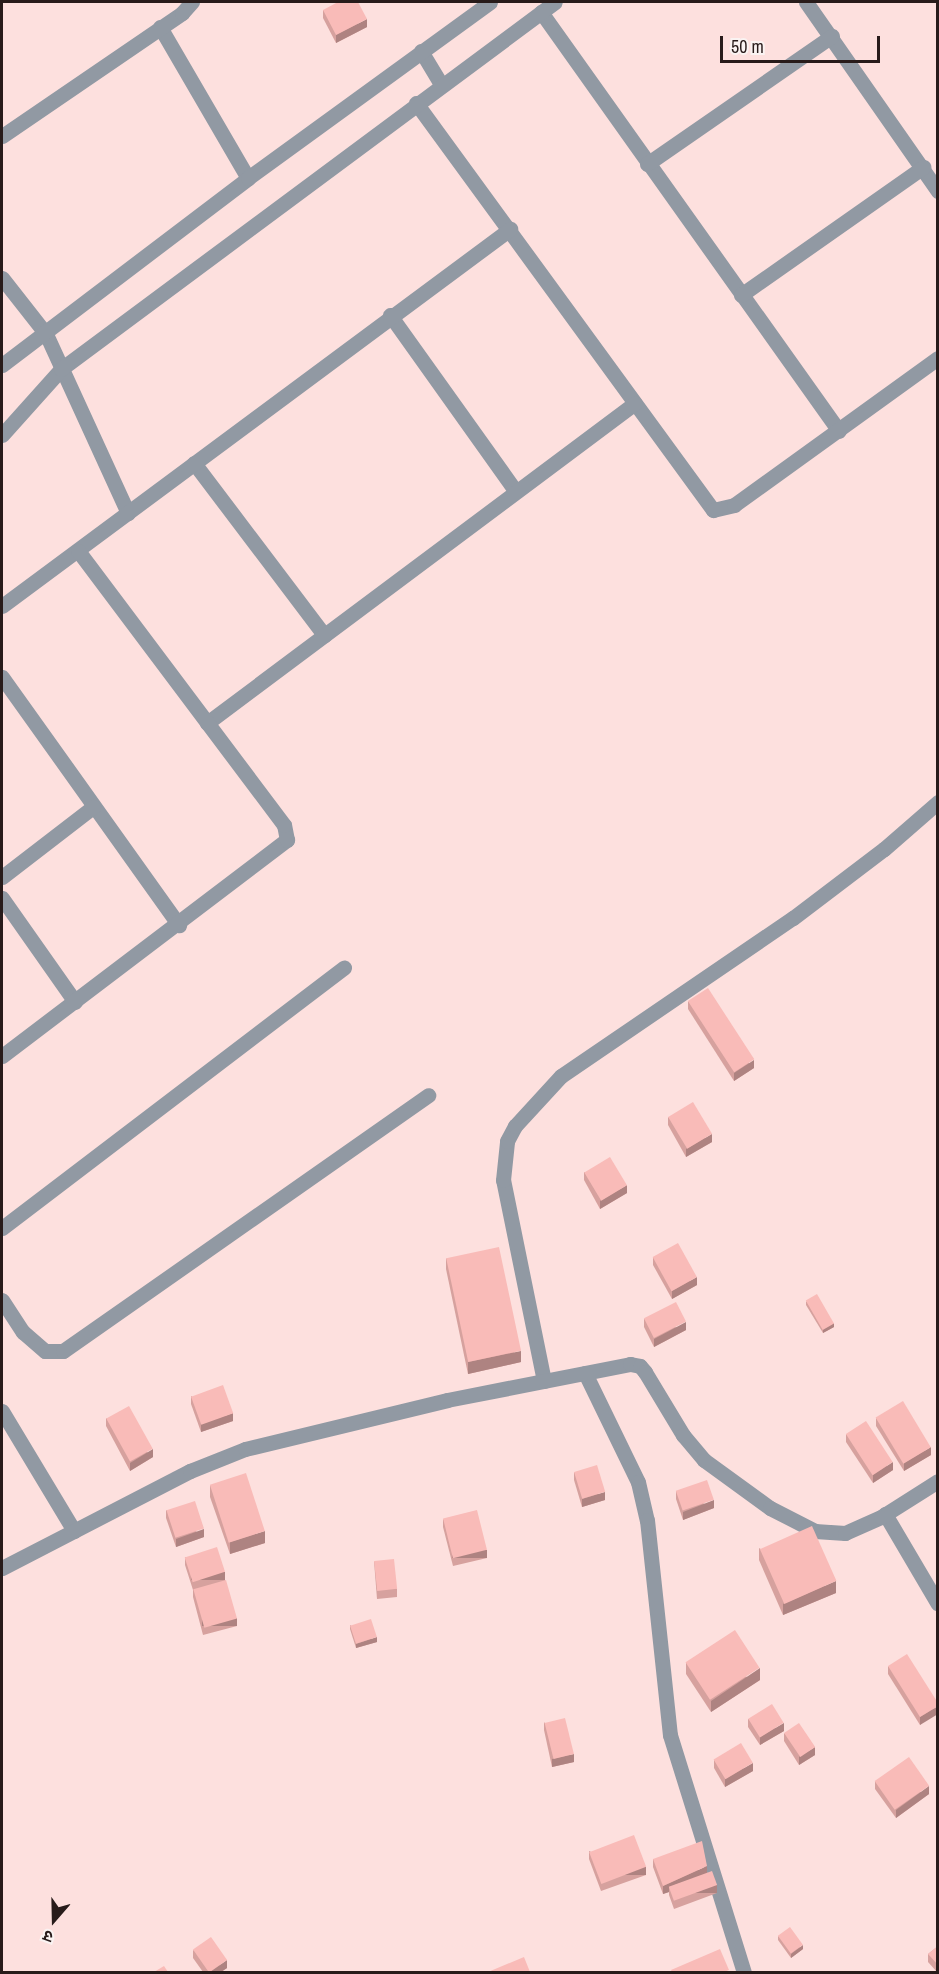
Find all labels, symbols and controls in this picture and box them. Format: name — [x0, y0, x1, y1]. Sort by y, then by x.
scale bar — [723, 24, 884, 62]
text: 50 m — [731, 34, 764, 59]
north arrow — [24, 1890, 84, 1950]
text: उ — [40, 1925, 56, 1949]

